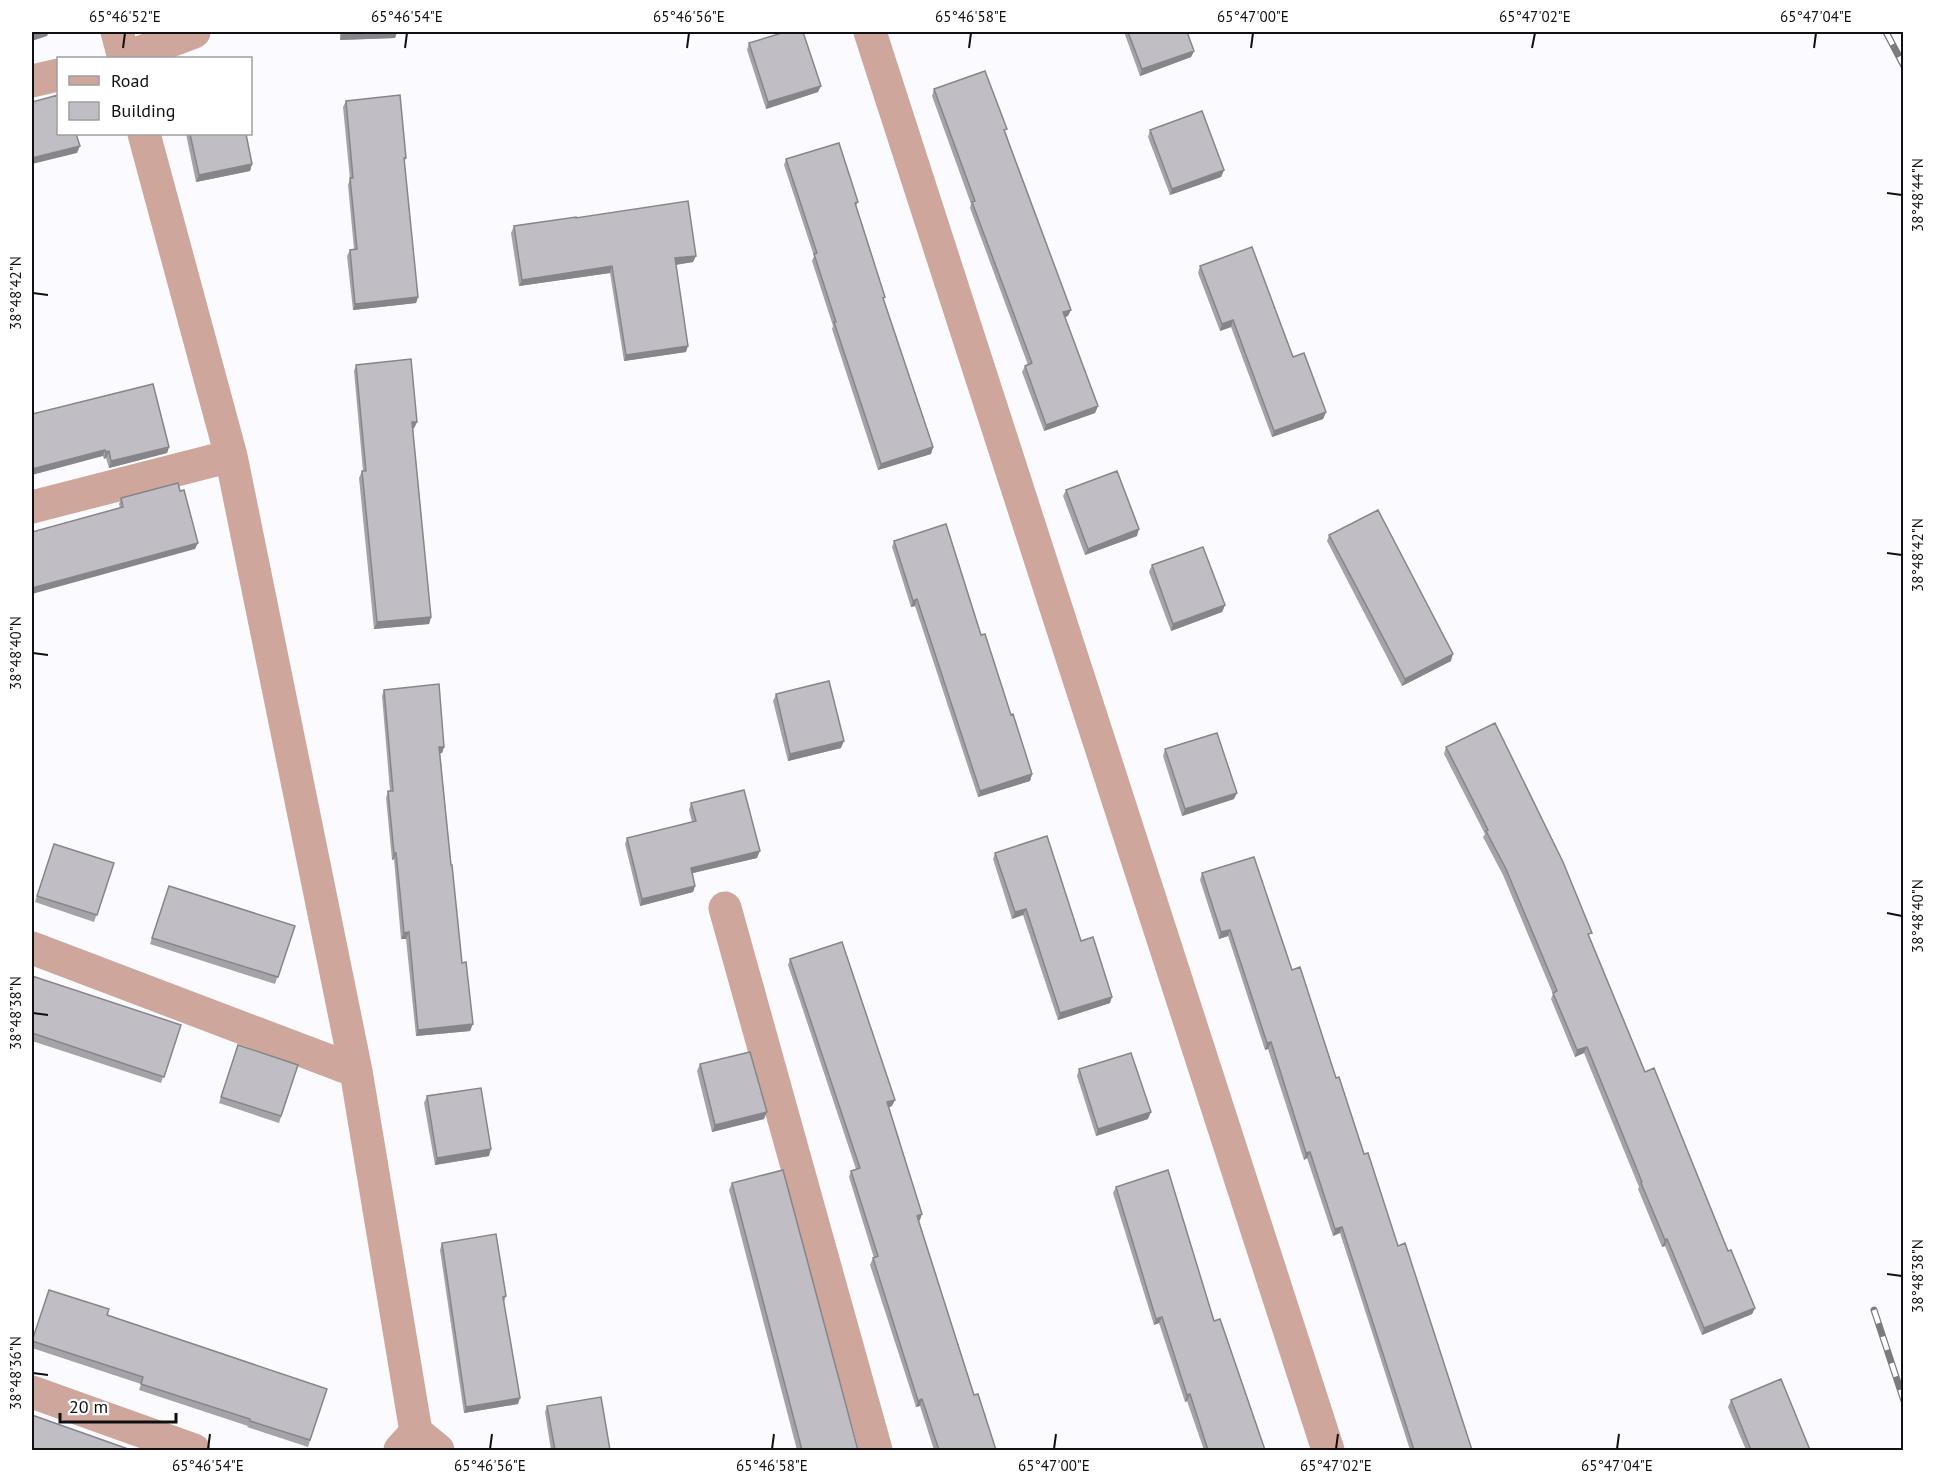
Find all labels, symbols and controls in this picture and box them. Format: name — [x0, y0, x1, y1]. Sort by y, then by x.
text: 65°46'52"E — [89, 7, 161, 26]
text: 65°46'54"E — [371, 7, 443, 26]
text: 65°46'56"E — [653, 7, 725, 26]
text: 65°46'58"E — [935, 7, 1007, 26]
text: 65°47'00"E — [1217, 7, 1289, 26]
text: 65°47'02"E — [1499, 7, 1571, 26]
text: 65°47'04"E — [1780, 7, 1852, 26]
legend — [57, 57, 252, 135]
text: Road — [111, 69, 149, 92]
text: Building — [111, 99, 175, 122]
text: 38°48'44"N — [1908, 158, 1927, 232]
text: 38°48'42"N — [6, 256, 25, 330]
text: 38°48'42"N — [1908, 518, 1927, 592]
text: 38°48'40"N — [6, 616, 25, 690]
text: 38°48'40"N — [1908, 879, 1927, 953]
text: 38°48'38"N — [6, 976, 25, 1050]
text: 38°48'38"N — [1908, 1239, 1927, 1313]
text: 38°48'36"N — [6, 1336, 25, 1410]
scale bar — [60, 1386, 176, 1424]
text: 20 m — [69, 1395, 108, 1418]
text: 65°46'54"E — [172, 1456, 244, 1475]
text: 65°46'56"E — [454, 1456, 526, 1475]
text: 65°46'58"E — [736, 1456, 808, 1475]
text: 65°47'00"E — [1018, 1456, 1090, 1475]
text: 65°47'02"E — [1300, 1456, 1372, 1475]
text: 65°47'04"E — [1581, 1456, 1653, 1475]

